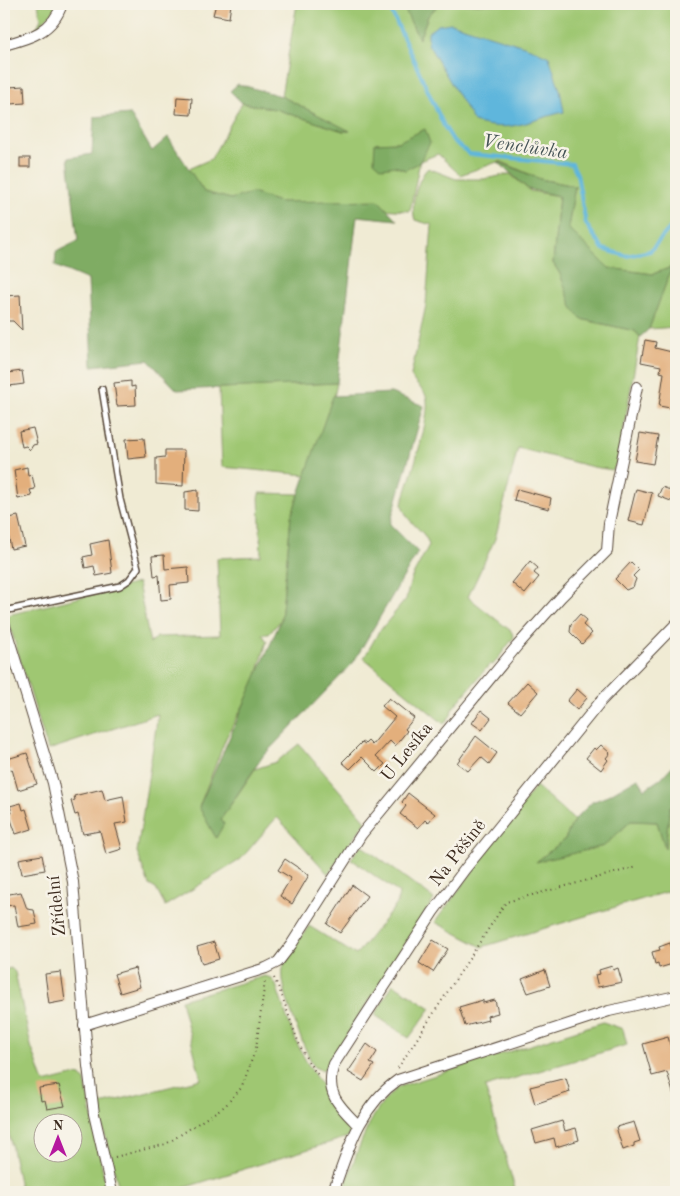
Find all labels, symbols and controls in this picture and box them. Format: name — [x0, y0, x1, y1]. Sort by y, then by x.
water label: Venclůvka — [481, 133, 569, 163]
street label: U Lesíka — [378, 719, 436, 785]
street label: Na Pěšině — [427, 816, 489, 890]
street label: Zřídelní — [45, 875, 69, 937]
north arrow — [32, 1114, 82, 1164]
text: N — [53, 1119, 64, 1133]

